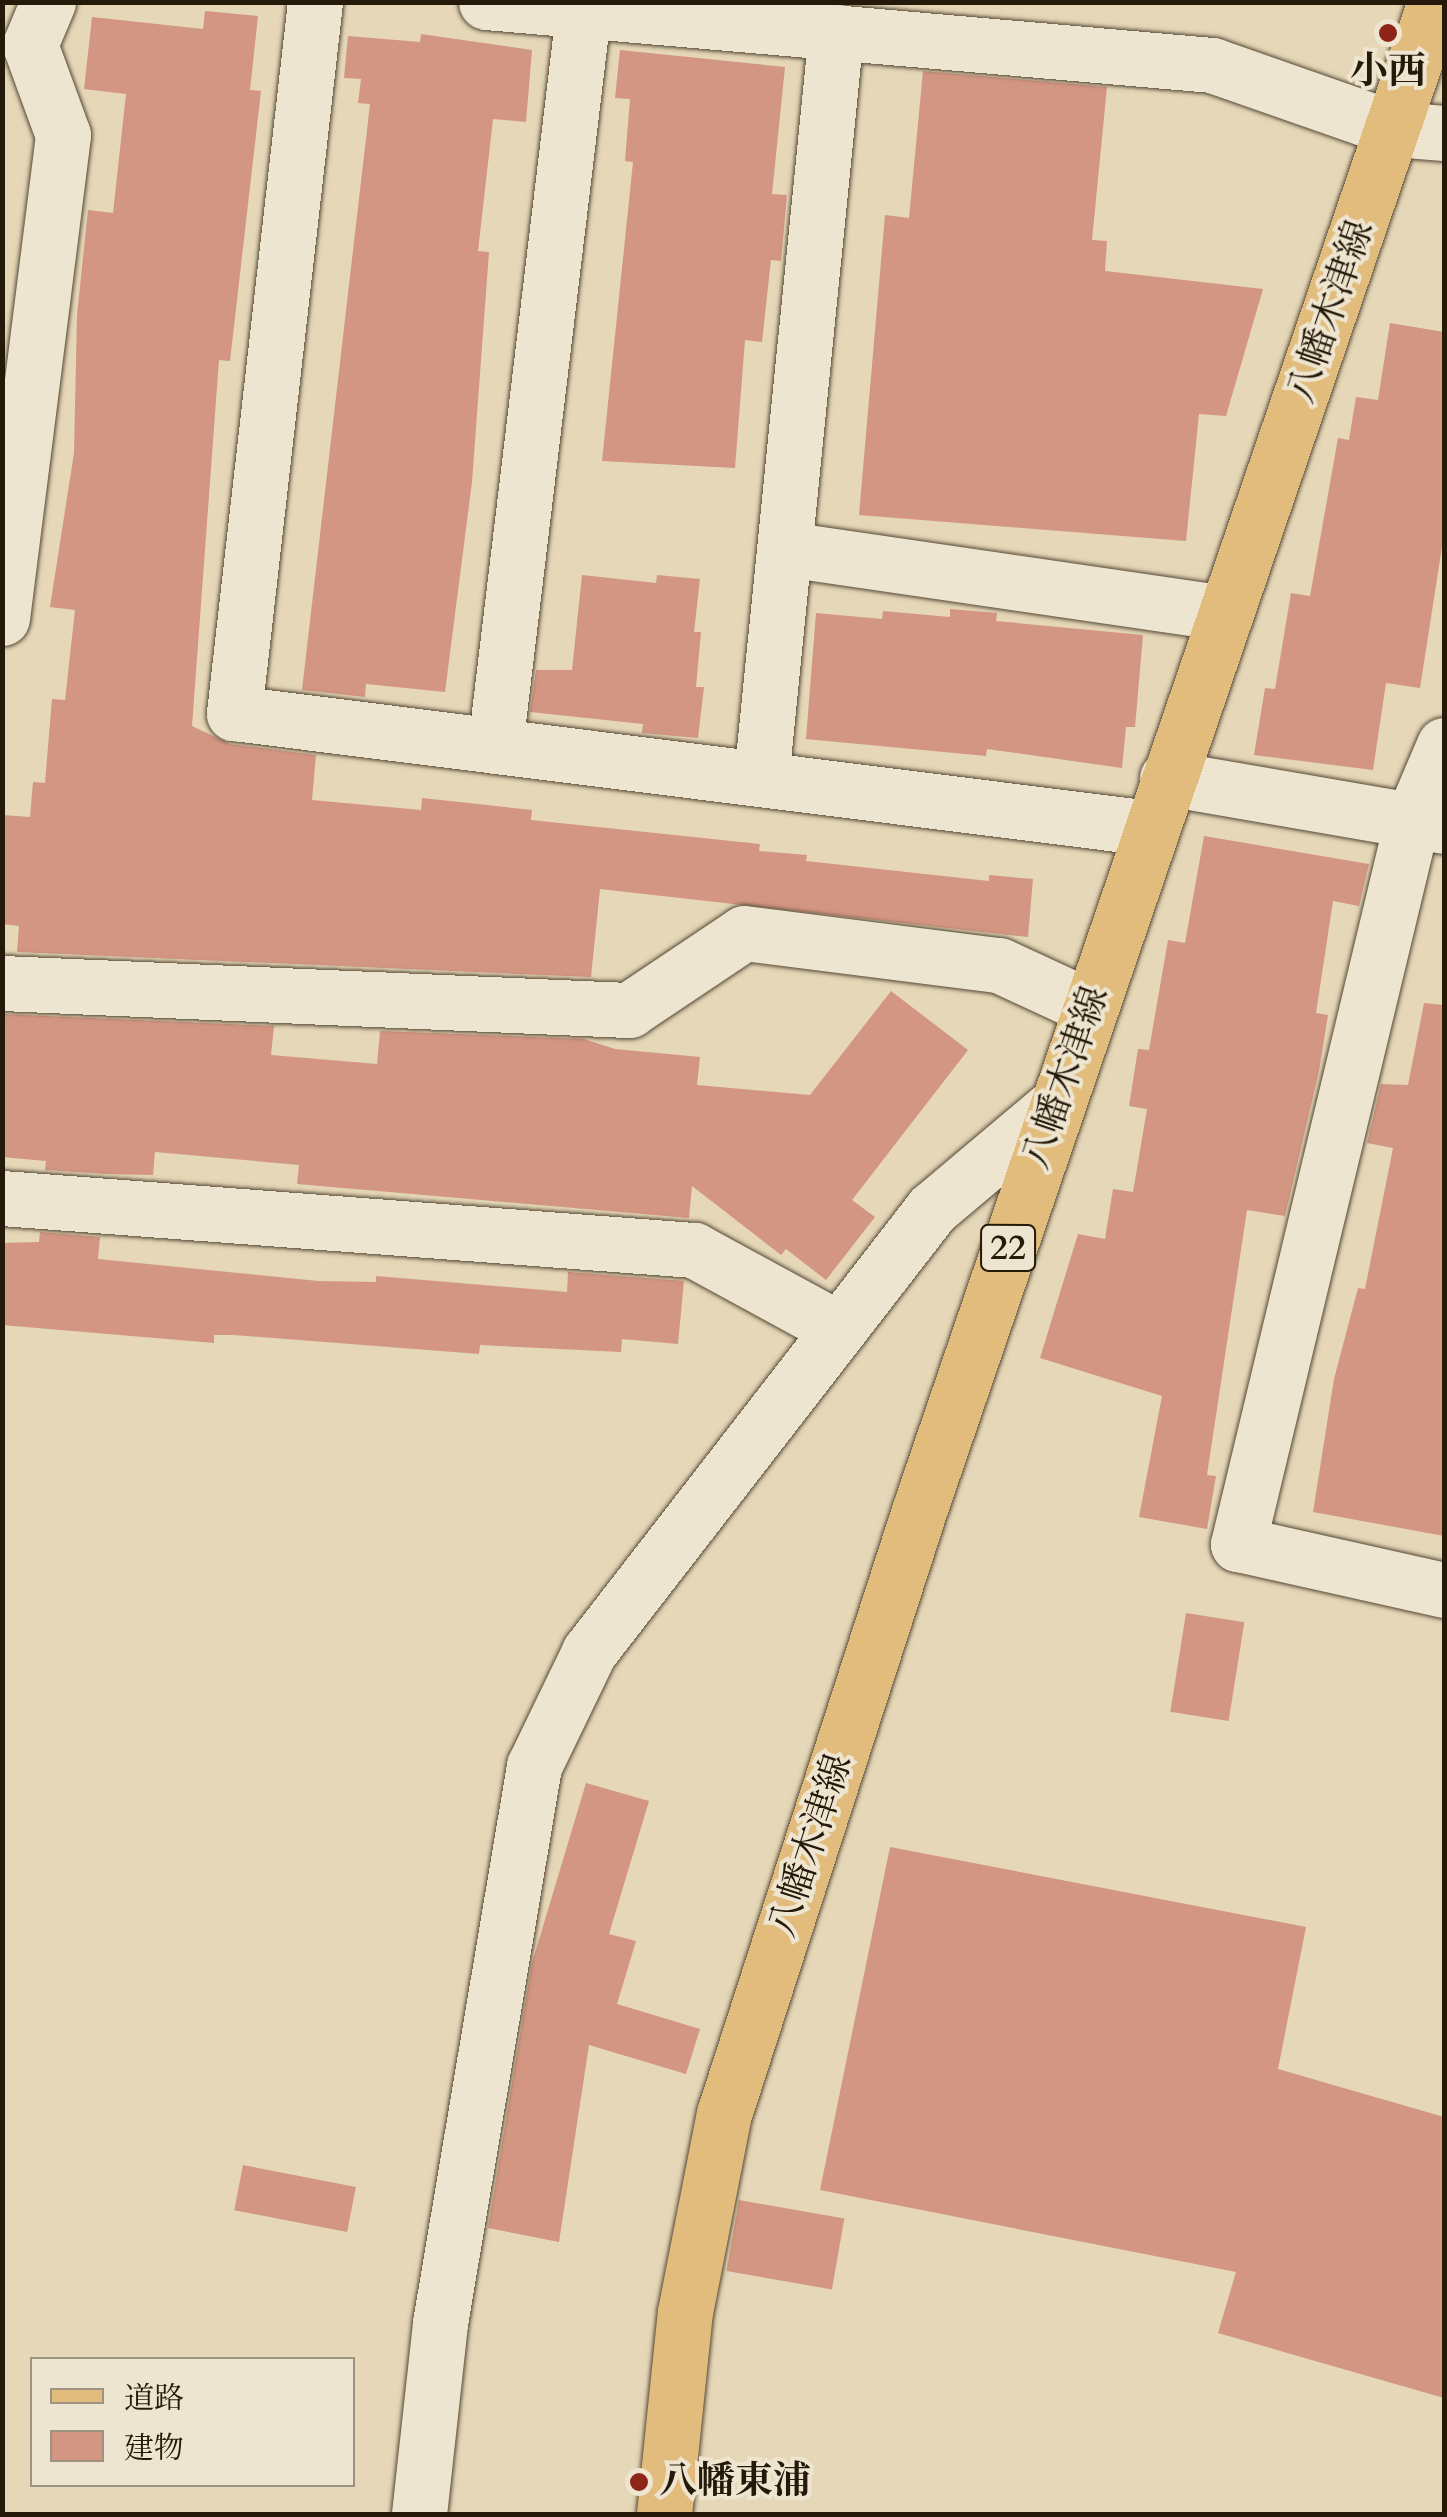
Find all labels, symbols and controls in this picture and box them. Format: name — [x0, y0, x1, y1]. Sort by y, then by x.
marker: 小西 — [1377, 22, 1399, 44]
place label: 小西 — [1350, 49, 1426, 95]
street label: 八幡木津線 — [1279, 215, 1383, 409]
street label: 八幡木津線 — [1014, 981, 1118, 1175]
road number: 22 — [978, 1218, 1038, 1278]
street label: 八幡木津線 — [760, 1749, 862, 1943]
legend — [30, 2357, 355, 2487]
text: 道路 — [124, 2378, 184, 2419]
text: 建物 — [124, 2428, 184, 2469]
place label: 八幡東浦 — [659, 2459, 811, 2505]
marker: 八幡東浦 — [628, 2471, 650, 2493]

